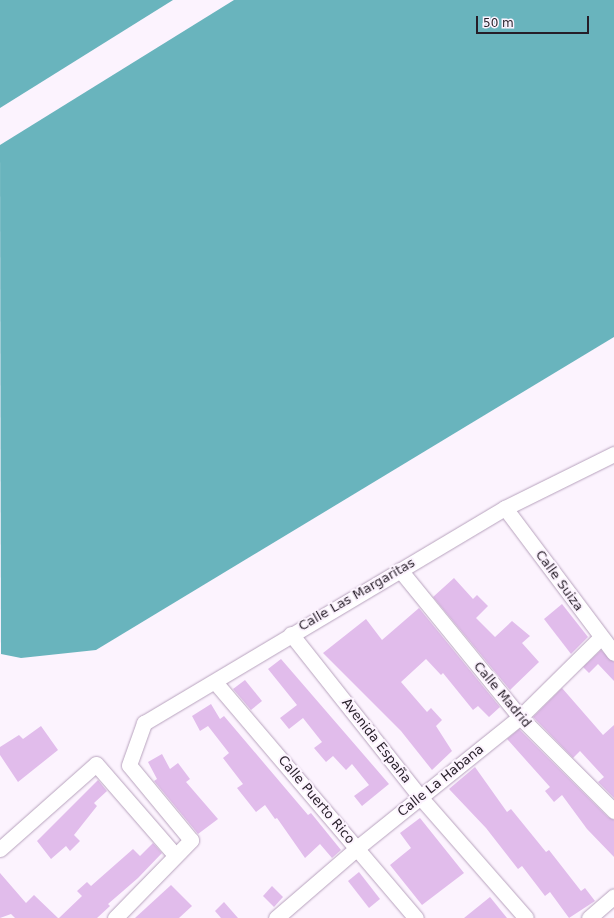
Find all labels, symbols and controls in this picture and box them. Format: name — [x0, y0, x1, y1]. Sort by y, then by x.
scale bar — [478, 8, 591, 34]
text: 50 m — [483, 16, 514, 30]
street label: Calle Suiza — [532, 548, 586, 614]
street label: Calle Las Margaritas — [296, 555, 418, 635]
street label: Calle Madrid — [470, 659, 534, 731]
street label: Avenida España — [338, 695, 414, 787]
street label: Calle La Habana — [395, 742, 487, 820]
street label: Calle Puerto Rico — [275, 753, 357, 847]

